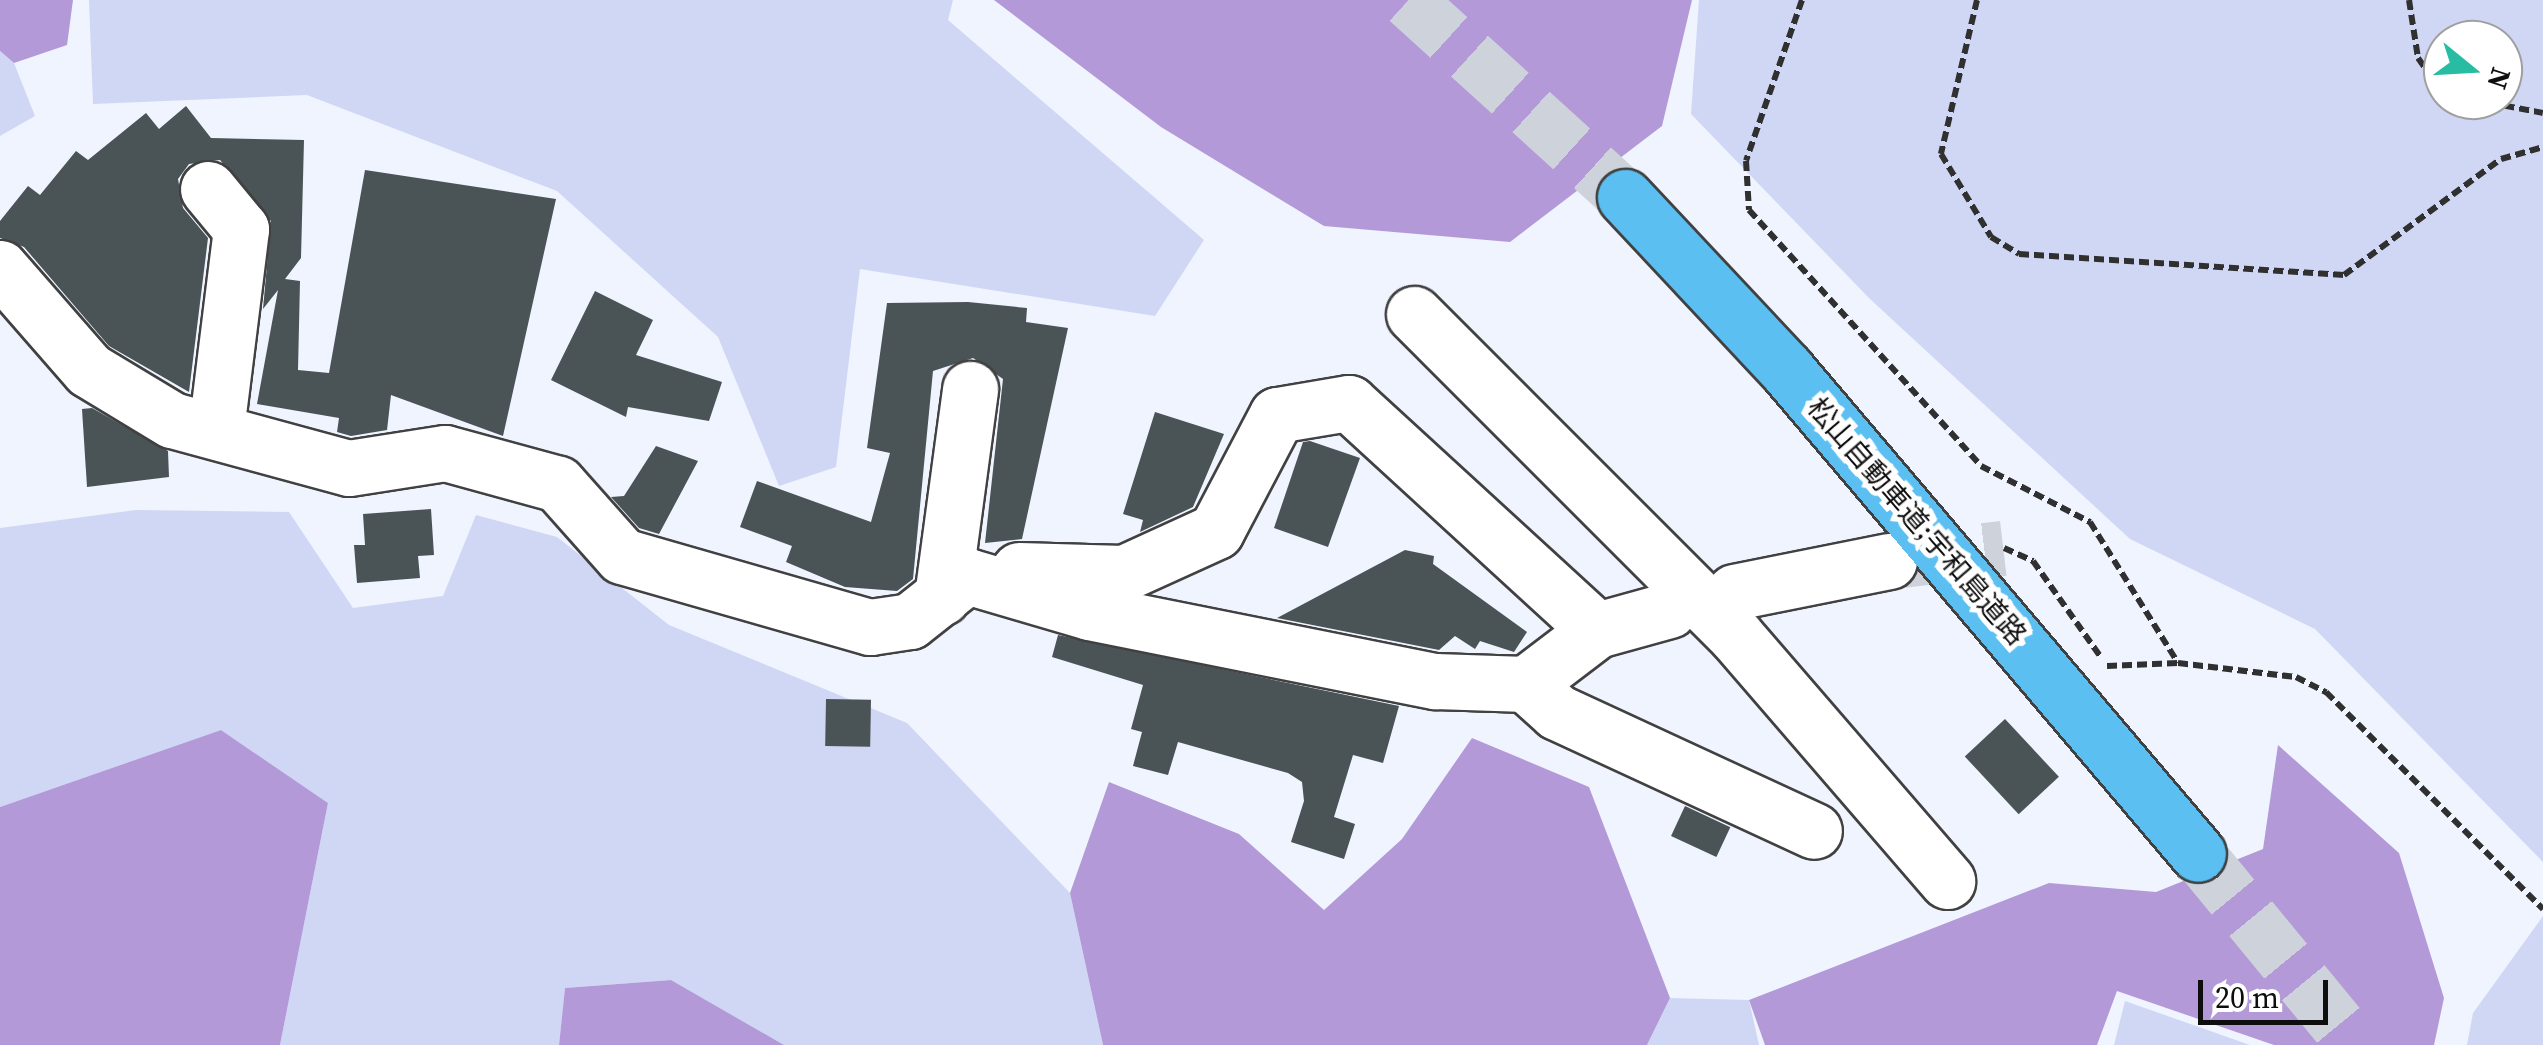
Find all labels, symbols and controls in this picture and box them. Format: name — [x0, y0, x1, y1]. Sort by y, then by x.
north arrow — [2423, 20, 2523, 120]
text: N — [2478, 63, 2521, 94]
street label: 松山自動車道;宇和島道路 — [1801, 391, 2033, 651]
scale bar — [2203, 960, 2333, 1022]
text: 20 m — [2215, 977, 2279, 1018]

